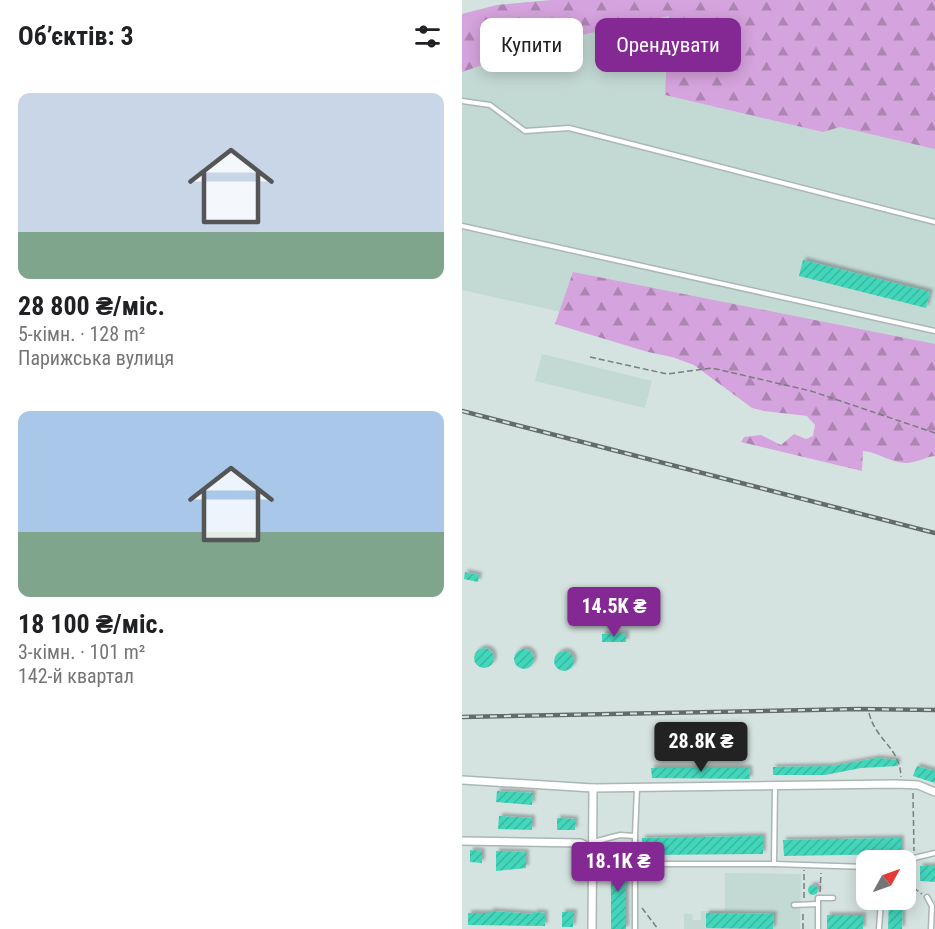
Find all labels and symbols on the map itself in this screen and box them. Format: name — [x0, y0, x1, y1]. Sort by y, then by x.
pin: 14.5K ₴ — [559, 587, 669, 638]
pin: 28.8K ₴ — [646, 722, 756, 773]
pin: 18.1K ₴ — [563, 842, 673, 893]
north arrow — [856, 850, 916, 910]

